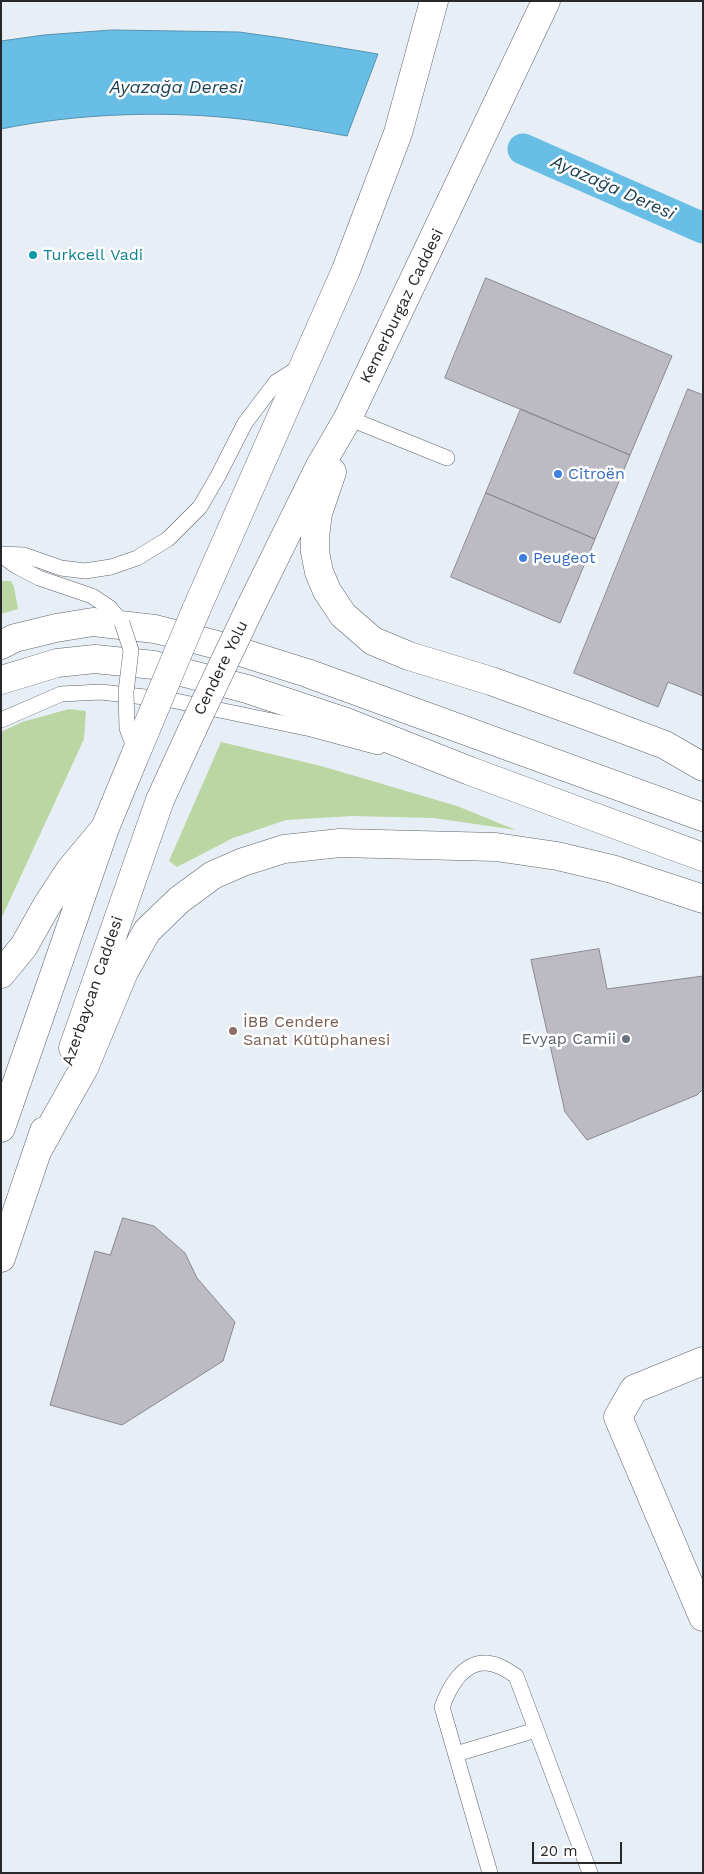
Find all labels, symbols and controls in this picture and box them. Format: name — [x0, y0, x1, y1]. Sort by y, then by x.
water label: Ayazağa Deresi — [109, 77, 243, 99]
water label: Ayazağa Deresi — [548, 151, 678, 225]
street label: Kemerburgaz Caddesi — [356, 226, 448, 386]
place label: Turkcell Vadi — [43, 245, 143, 265]
marker: Turkcell Vadi — [27, 249, 39, 261]
place label: Citroën — [568, 464, 625, 484]
marker: Citroën — [552, 468, 564, 480]
place label: Peugeot — [533, 548, 596, 568]
marker: Peugeot — [517, 552, 529, 564]
street label: Cendere Yolu — [190, 618, 252, 718]
street label: Azerbaycan Caddesi — [58, 914, 128, 1068]
place label: İBB Cendere Sanat Kütüphanesi — [243, 1012, 390, 1050]
marker: İBB Cendere Sanat Kütüphanesi — [227, 1025, 239, 1037]
place label: Evyap Camii — [522, 1029, 616, 1049]
marker: Evyap Camii — [620, 1033, 632, 1045]
scale bar — [534, 1832, 624, 1864]
text: 20 m — [540, 1842, 578, 1860]

